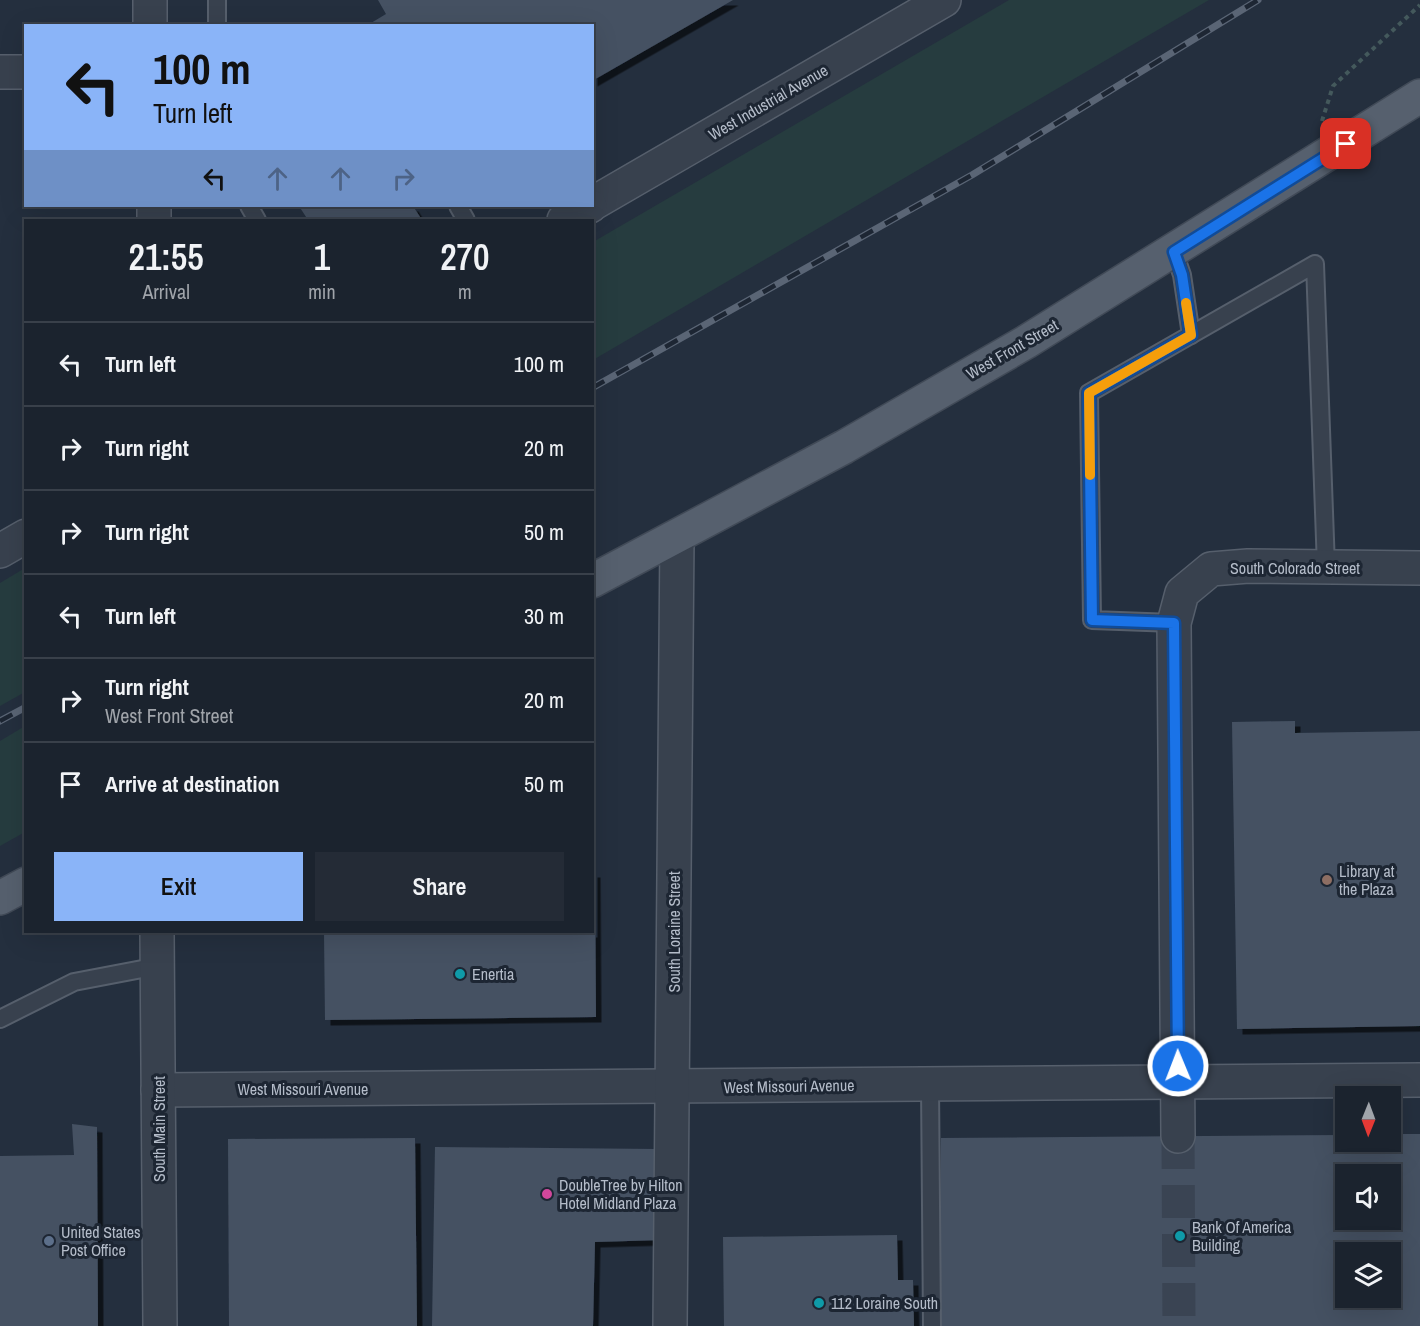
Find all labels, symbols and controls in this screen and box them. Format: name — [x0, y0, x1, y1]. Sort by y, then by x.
text: 100 m — [153, 41, 251, 97]
icon: left — [54, 48, 132, 126]
street label: West Industrial Avenue — [704, 59, 832, 145]
text: Turn left — [153, 95, 232, 131]
pin — [1320, 118, 1371, 169]
icon: arrive — [1329, 127, 1362, 160]
icon: left — [198, 162, 231, 195]
icon: ahead — [261, 162, 294, 195]
icon: ahead — [324, 162, 357, 195]
icon: right — [387, 162, 420, 195]
text: 21:55 — [129, 233, 204, 281]
text: 1 — [314, 233, 330, 281]
text: 270 — [440, 233, 489, 281]
text: Arrival — [142, 278, 190, 305]
text: min — [308, 278, 336, 305]
text: m — [458, 278, 472, 305]
street label: West Front Street — [962, 314, 1062, 384]
icon: left — [54, 348, 87, 381]
text: Turn left — [105, 349, 176, 379]
text: 100 m — [514, 349, 564, 379]
icon: right — [54, 432, 87, 465]
text: Turn right — [105, 433, 189, 463]
text: 20 m — [524, 433, 564, 463]
icon: right — [54, 516, 87, 549]
text: Turn right — [105, 517, 189, 547]
text: 50 m — [524, 517, 564, 547]
street label: South Colorado Street — [1230, 557, 1360, 579]
icon: left — [54, 600, 87, 633]
text: Turn left — [105, 601, 176, 631]
text: 30 m — [524, 601, 564, 631]
text: Turn right — [105, 672, 189, 702]
icon: right — [54, 684, 87, 717]
text: 20 m — [524, 685, 564, 715]
text: West Front Street — [105, 702, 233, 729]
icon: arrive — [54, 768, 87, 801]
text: Arrive at destination — [105, 769, 279, 799]
text: 50 m — [524, 769, 564, 799]
button: Exit — [54, 852, 303, 921]
button: Share — [315, 852, 564, 921]
place label: Library at the Plaza — [1339, 860, 1395, 900]
street label: South Loraine Street — [663, 871, 685, 993]
marker: Library at the Plaza — [1320, 873, 1334, 887]
place label: Enertia — [472, 963, 515, 985]
marker: Enertia — [453, 967, 467, 981]
position arrow — [1146, 1034, 1210, 1098]
street label: West Missouri Avenue — [723, 1074, 855, 1098]
street label: South Main Street — [148, 1076, 170, 1182]
street label: West Missouri Avenue — [238, 1078, 368, 1100]
north arrow — [1335, 1086, 1401, 1152]
map controls — [1335, 1086, 1401, 1308]
button: sound — [1335, 1164, 1401, 1230]
place label: DoubleTree by Hilton Hotel Midland Plaza — [559, 1174, 683, 1214]
marker: DoubleTree by Hilton Hotel Midland Plaza — [540, 1187, 554, 1201]
place label: Bank Of America Building — [1192, 1216, 1292, 1256]
place label: United States Post Office — [61, 1221, 141, 1261]
marker: Bank Of America Building — [1173, 1229, 1187, 1243]
marker: United States Post Office — [42, 1234, 56, 1248]
button: layers — [1335, 1242, 1401, 1308]
place label: 112 Loraine South — [831, 1292, 938, 1314]
marker: 112 Loraine South — [812, 1296, 826, 1310]

